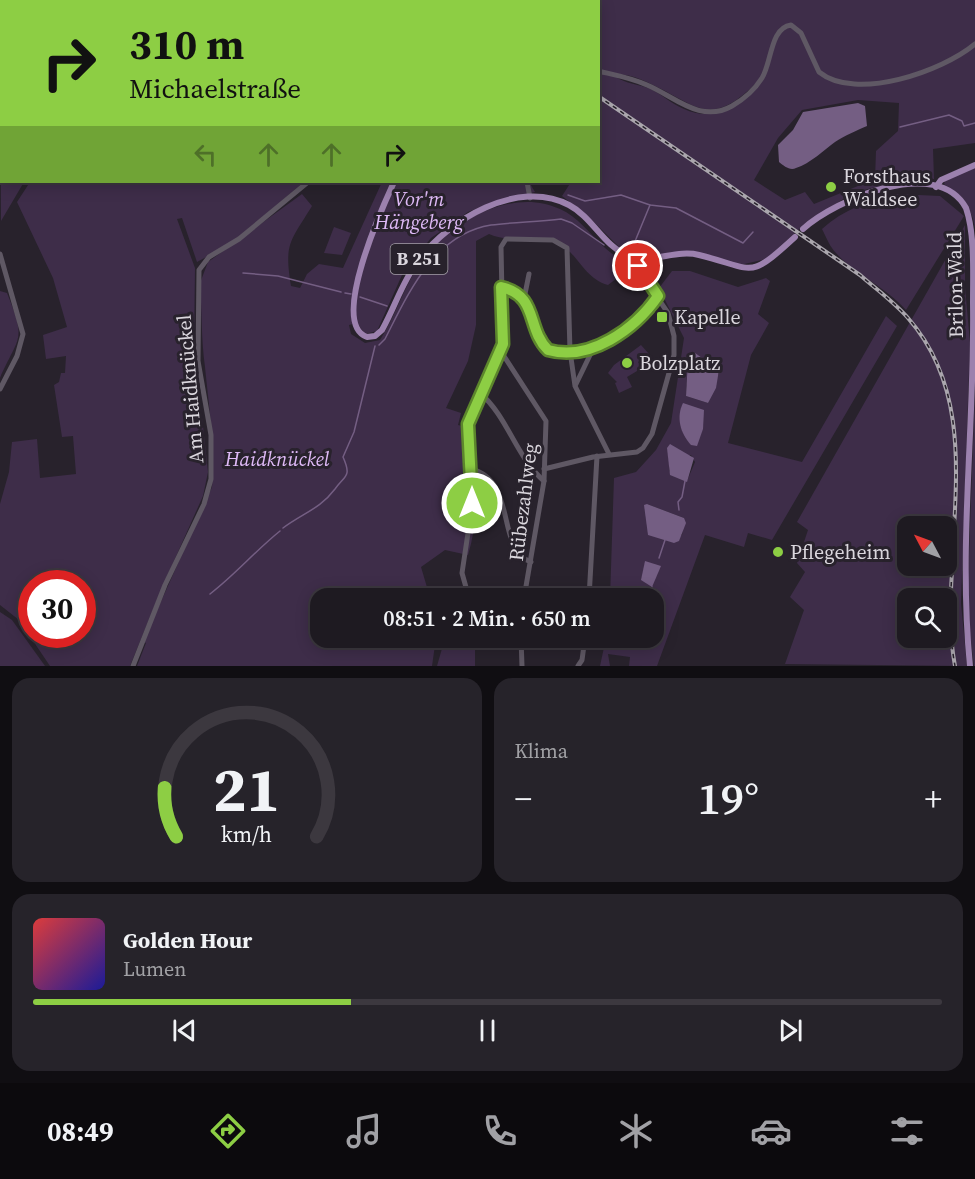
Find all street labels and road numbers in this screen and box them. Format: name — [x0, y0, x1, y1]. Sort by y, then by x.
street label: Brilon-Wald — [940, 231, 970, 338]
road number: B 251 — [390, 244, 448, 274]
street label: Am Haidknückel — [170, 313, 210, 465]
street label: Rübezahlweg — [502, 441, 544, 563]

